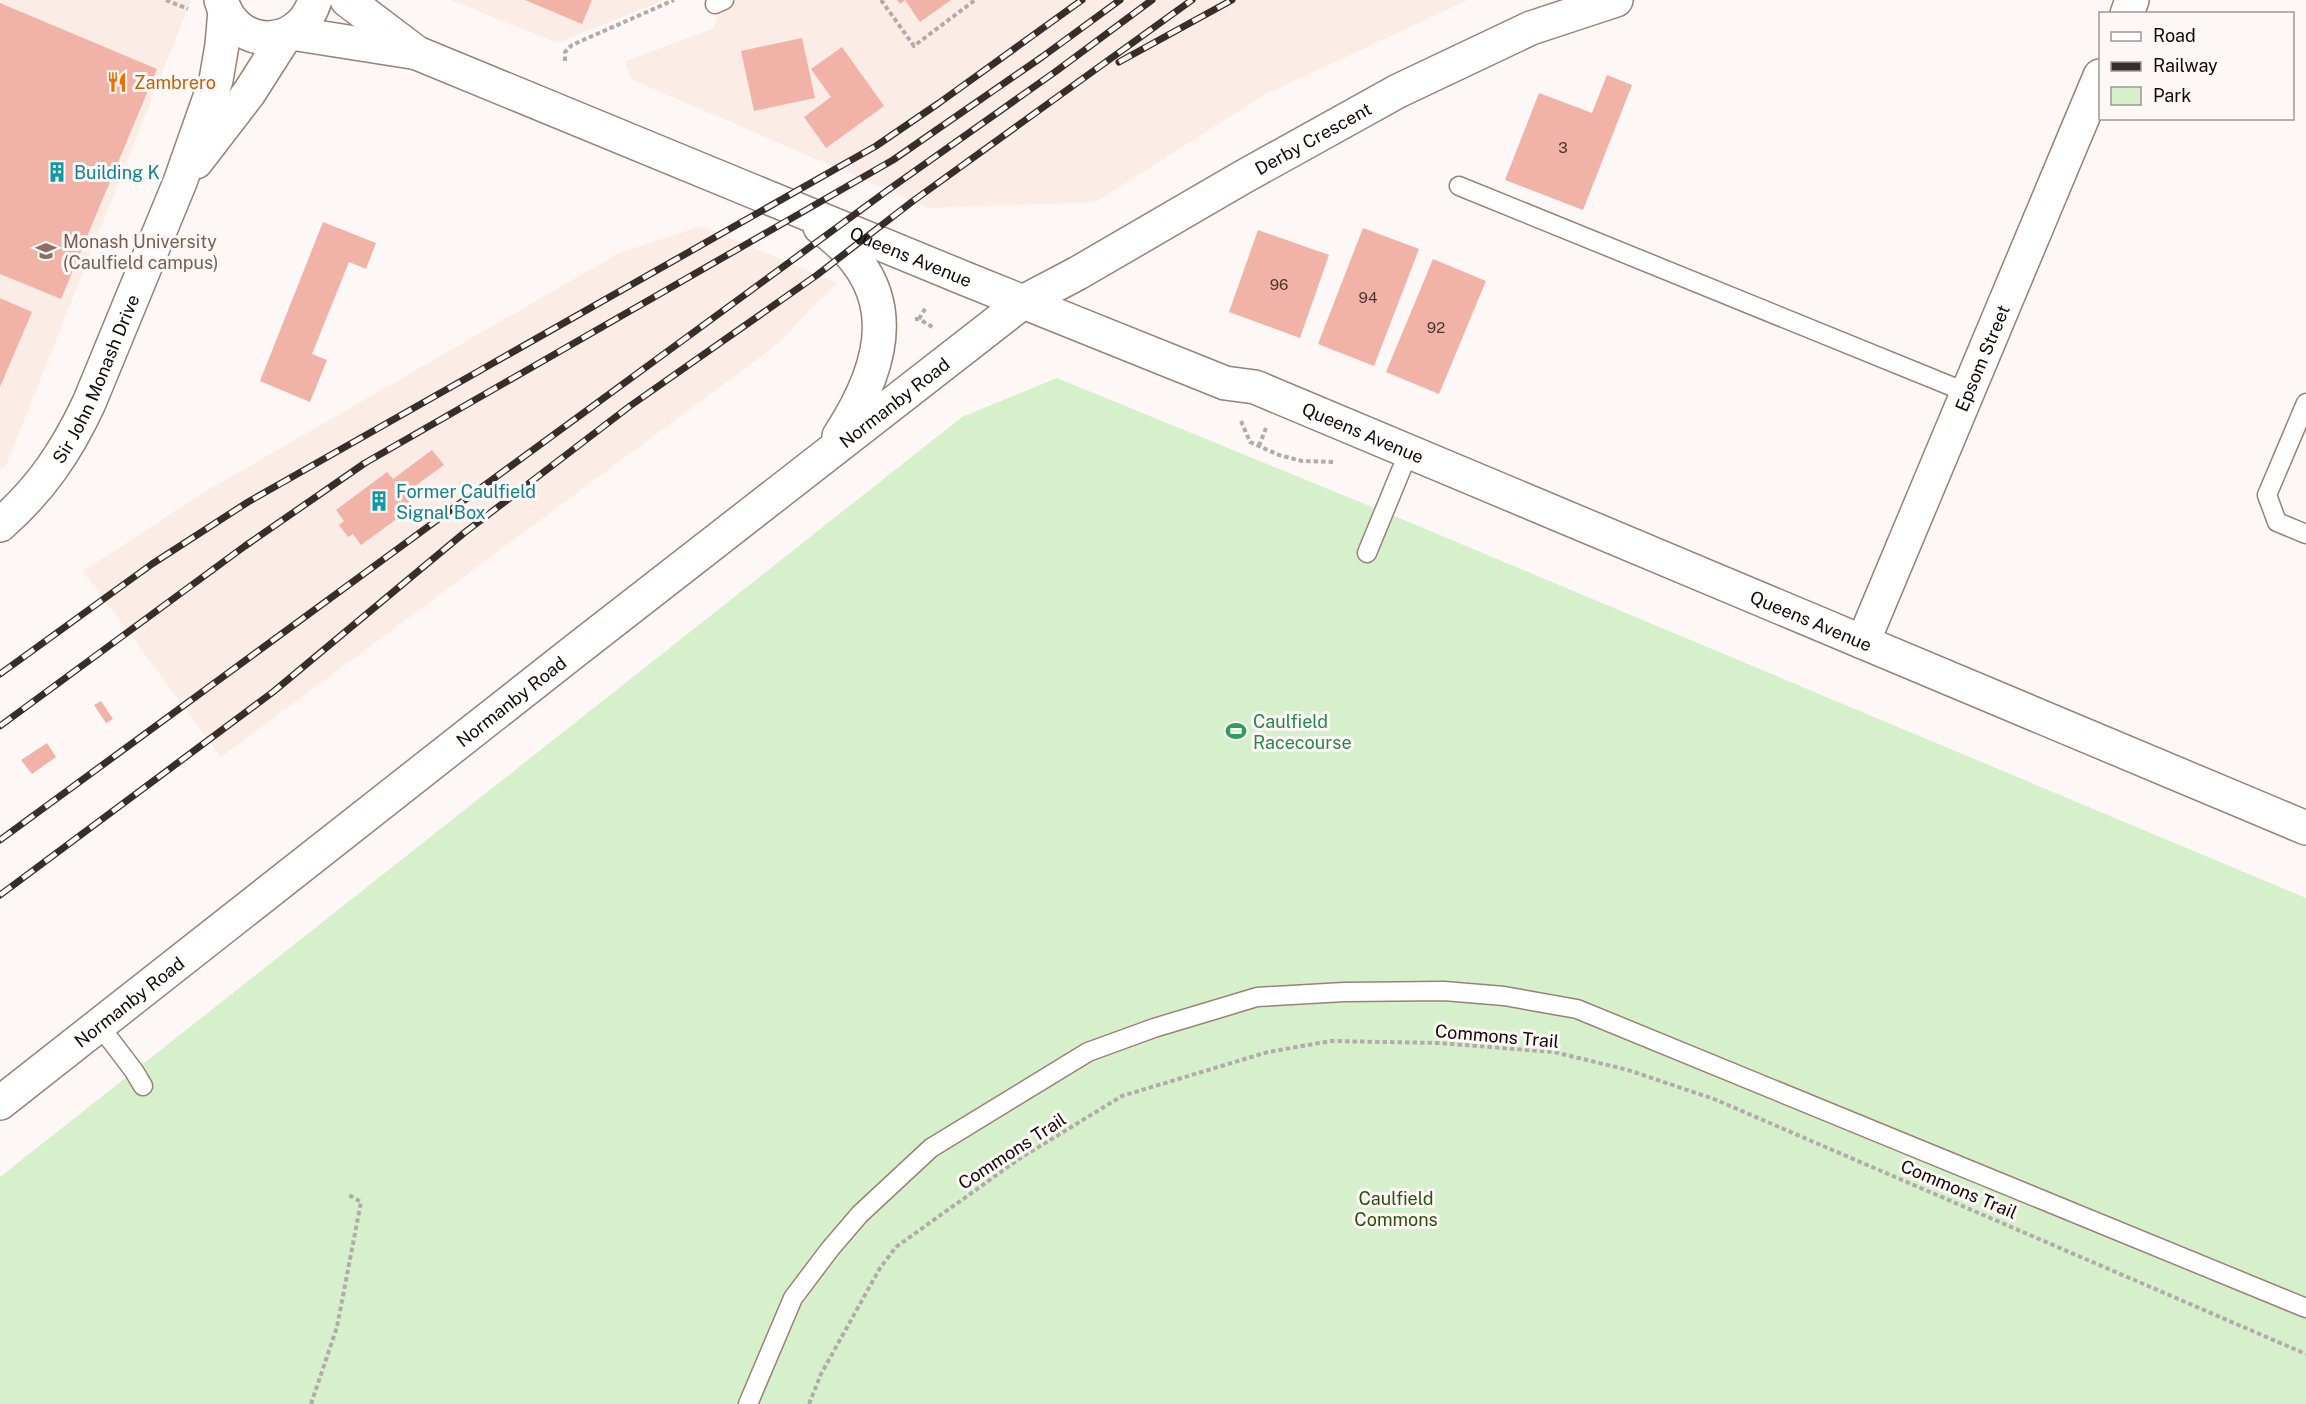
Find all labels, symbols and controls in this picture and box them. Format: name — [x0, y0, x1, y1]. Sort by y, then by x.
legend — [2099, 12, 2294, 120]
text: Road — [2153, 25, 2196, 46]
text: Railway — [2153, 55, 2218, 76]
restaurant icon: Zambrero — [105, 70, 129, 94]
place label: Zambrero — [134, 72, 216, 93]
text: Park — [2153, 85, 2191, 106]
street label: Derby Crescent — [1251, 98, 1375, 179]
house number: 3 — [1558, 139, 1568, 156]
building icon: Building K — [45, 160, 69, 184]
place label: Building K — [74, 162, 160, 183]
street label: Queens Avenue — [847, 222, 975, 291]
place label: Monash University (Caulfield campus) — [63, 231, 219, 273]
school or university icon: Monash University (Caulfield campus) — [34, 239, 58, 263]
house number: 96 — [1270, 276, 1288, 293]
house number: 94 — [1359, 289, 1377, 306]
street label: Sir John Monash Drive — [48, 291, 143, 467]
street label: Epsom Street — [1950, 302, 2014, 414]
house number: 92 — [1427, 319, 1445, 336]
street label: Normanby Road — [835, 353, 953, 452]
street label: Queens Avenue — [1299, 398, 1427, 467]
place label: Former Caulfield Signal Box — [396, 481, 536, 523]
building icon: Former Caulfield Signal Box — [367, 489, 391, 513]
street label: Queens Avenue — [1747, 586, 1875, 655]
street label: Normanby Road — [452, 652, 570, 751]
place label: Caulfield Racecourse — [1253, 711, 1352, 753]
sports icon: Caulfield Racecourse — [1224, 719, 1248, 743]
street label: Normanby Road — [70, 952, 188, 1051]
street label: Commons Trail — [1434, 1020, 1560, 1052]
street label: Commons Trail — [954, 1108, 1070, 1194]
street label: Commons Trail — [1898, 1155, 2020, 1223]
park label: Caulfield Commons — [1354, 1188, 1438, 1230]

